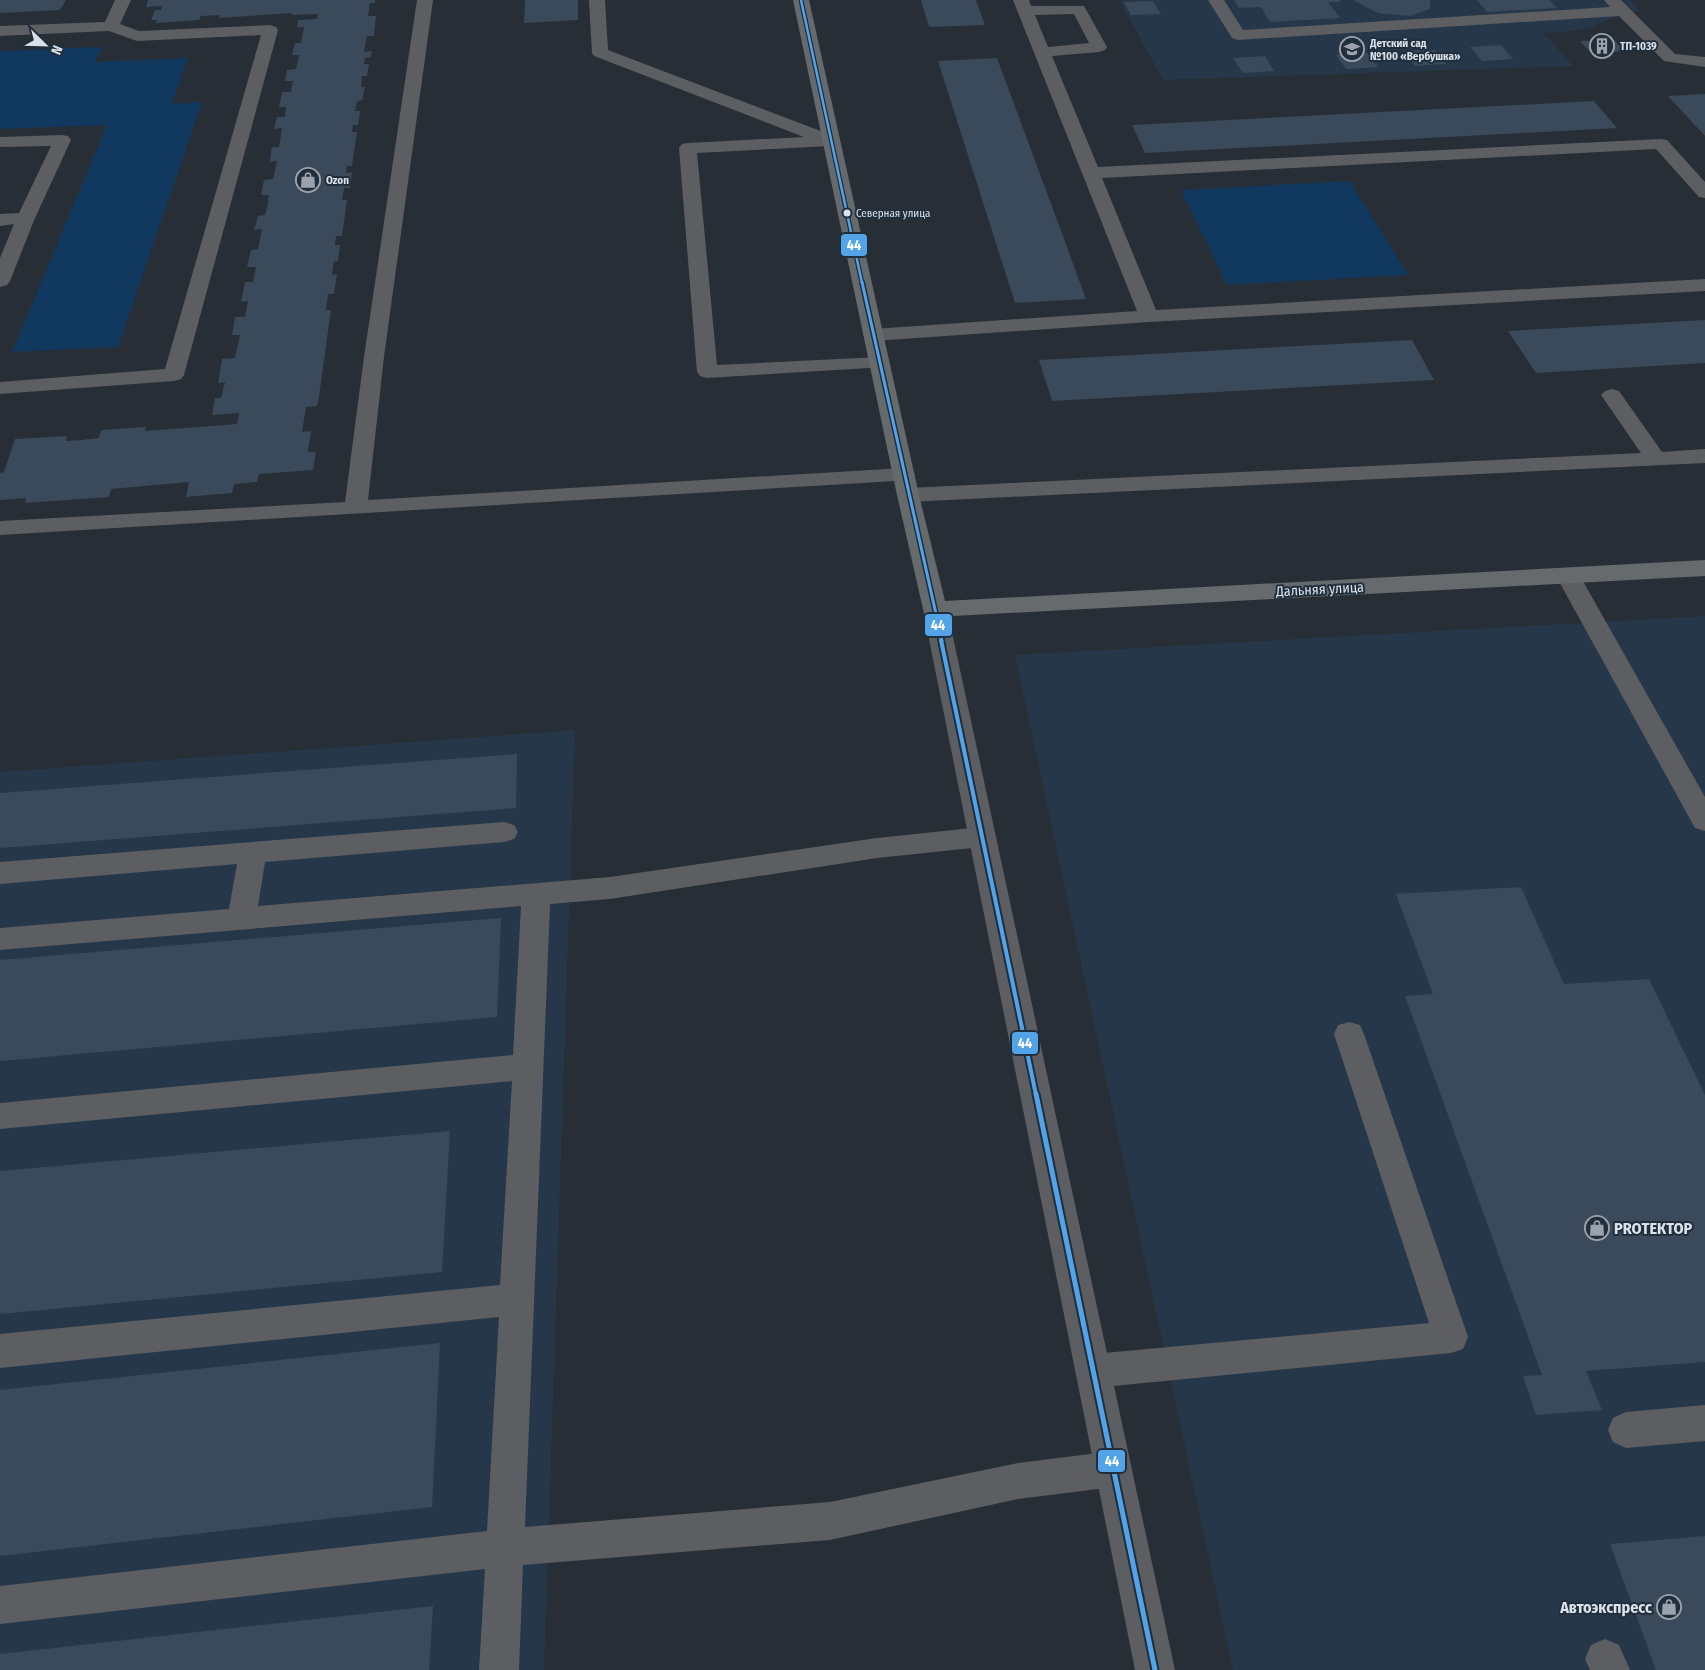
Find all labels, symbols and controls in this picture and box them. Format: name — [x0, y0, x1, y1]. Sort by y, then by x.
north arrow — [20, 20, 70, 70]
building icon: ТП-1039 — [1589, 33, 1615, 59]
school or university icon: Детский сад №100 «Вербушка» — [1339, 36, 1365, 62]
place label: Детский сад №100 «Вербушка» — [1369, 37, 1461, 63]
place label: ТП-1039 — [1620, 40, 1657, 53]
text: N — [47, 43, 66, 57]
shop icon: Ozon — [295, 167, 321, 193]
place label: Ozon — [326, 174, 349, 187]
place label: Северная улица — [856, 207, 930, 220]
marker: Северная улица — [842, 208, 852, 218]
line badge: 44 — [840, 233, 868, 257]
text: 44 — [847, 237, 861, 254]
street label: Дальняя улица — [1275, 579, 1365, 600]
line badge: 44 — [924, 613, 953, 637]
text: 44 — [931, 617, 945, 634]
line badge: 44 — [1011, 1031, 1039, 1055]
text: 44 — [1018, 1035, 1032, 1052]
shop icon: PROТЕКТОР — [1584, 1215, 1610, 1241]
place label: PROТЕКТОР — [1614, 1219, 1693, 1238]
line badge: 44 — [1097, 1449, 1126, 1473]
text: 44 — [1105, 1453, 1119, 1470]
shop icon: Автоэкспресс — [1656, 1594, 1682, 1620]
place label: Автоэкспресс — [1559, 1598, 1652, 1617]

